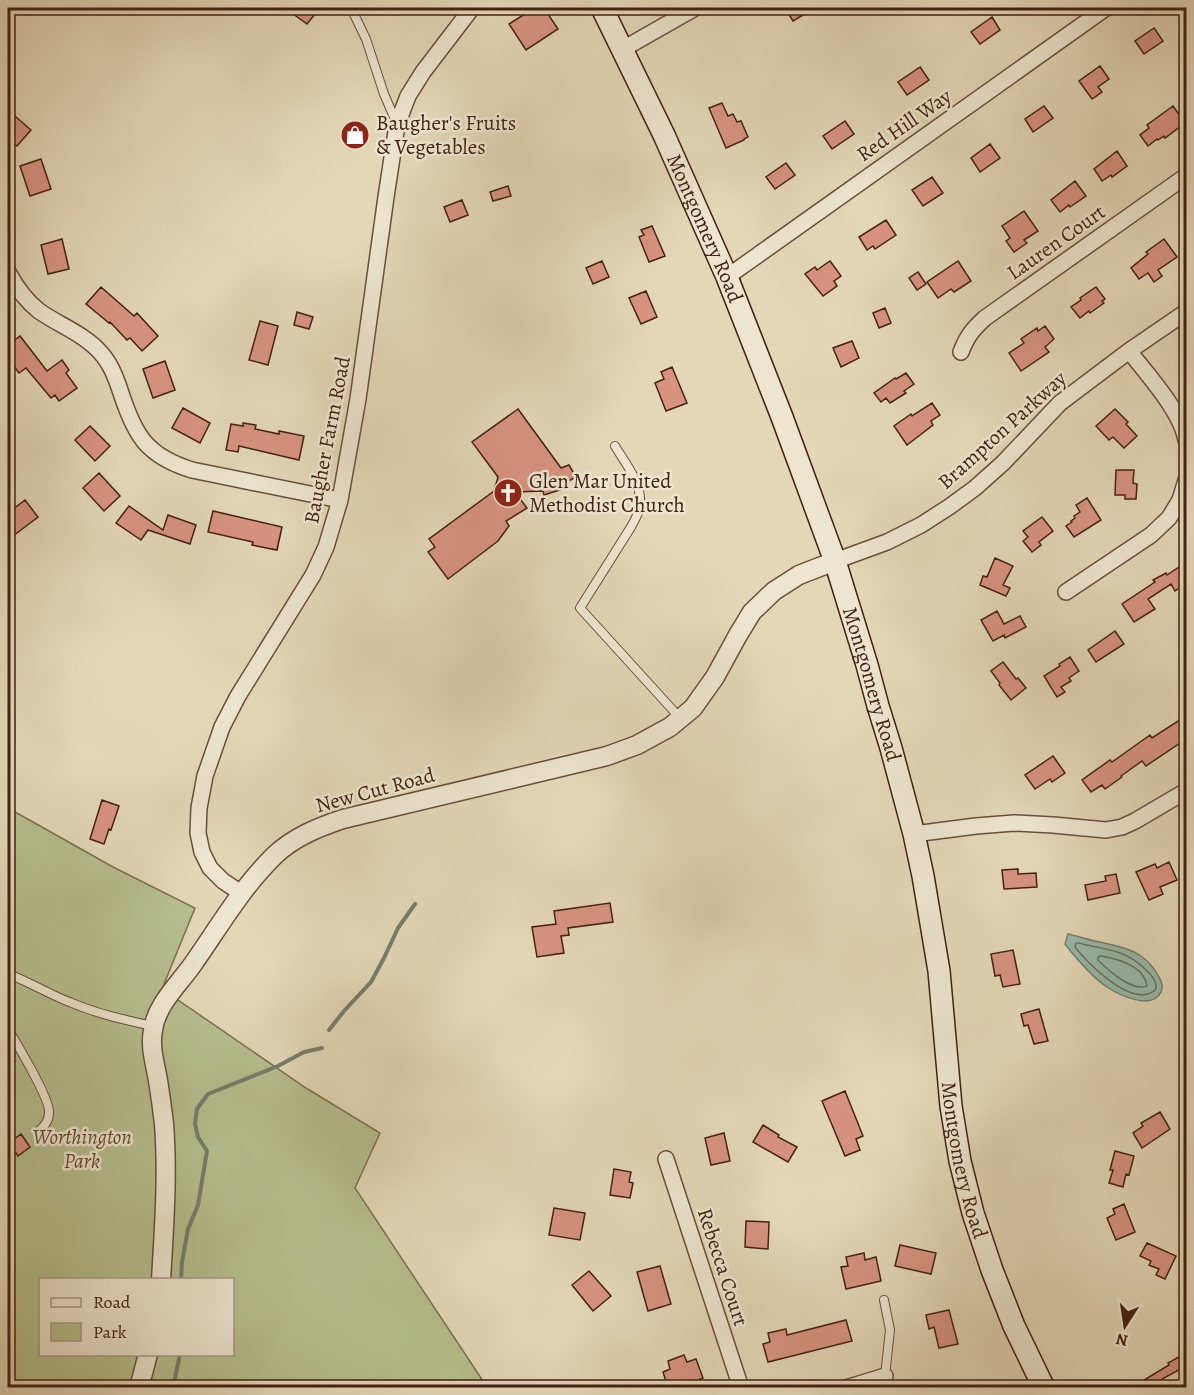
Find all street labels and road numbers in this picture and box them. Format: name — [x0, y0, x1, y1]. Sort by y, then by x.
street label: Red Hill Way — [851, 82, 957, 168]
street label: Montgomery Road — [660, 149, 750, 307]
street label: Lauren Court — [1001, 198, 1111, 286]
street label: Baugher Farm Road — [297, 353, 357, 526]
street label: Brampton Parkway — [932, 364, 1073, 495]
street label: Montgomery Road — [836, 603, 908, 765]
street label: New Cut Road — [312, 760, 438, 819]
street label: Montgomery Road — [935, 1080, 995, 1243]
street label: Rebecca Court — [691, 1204, 755, 1330]

